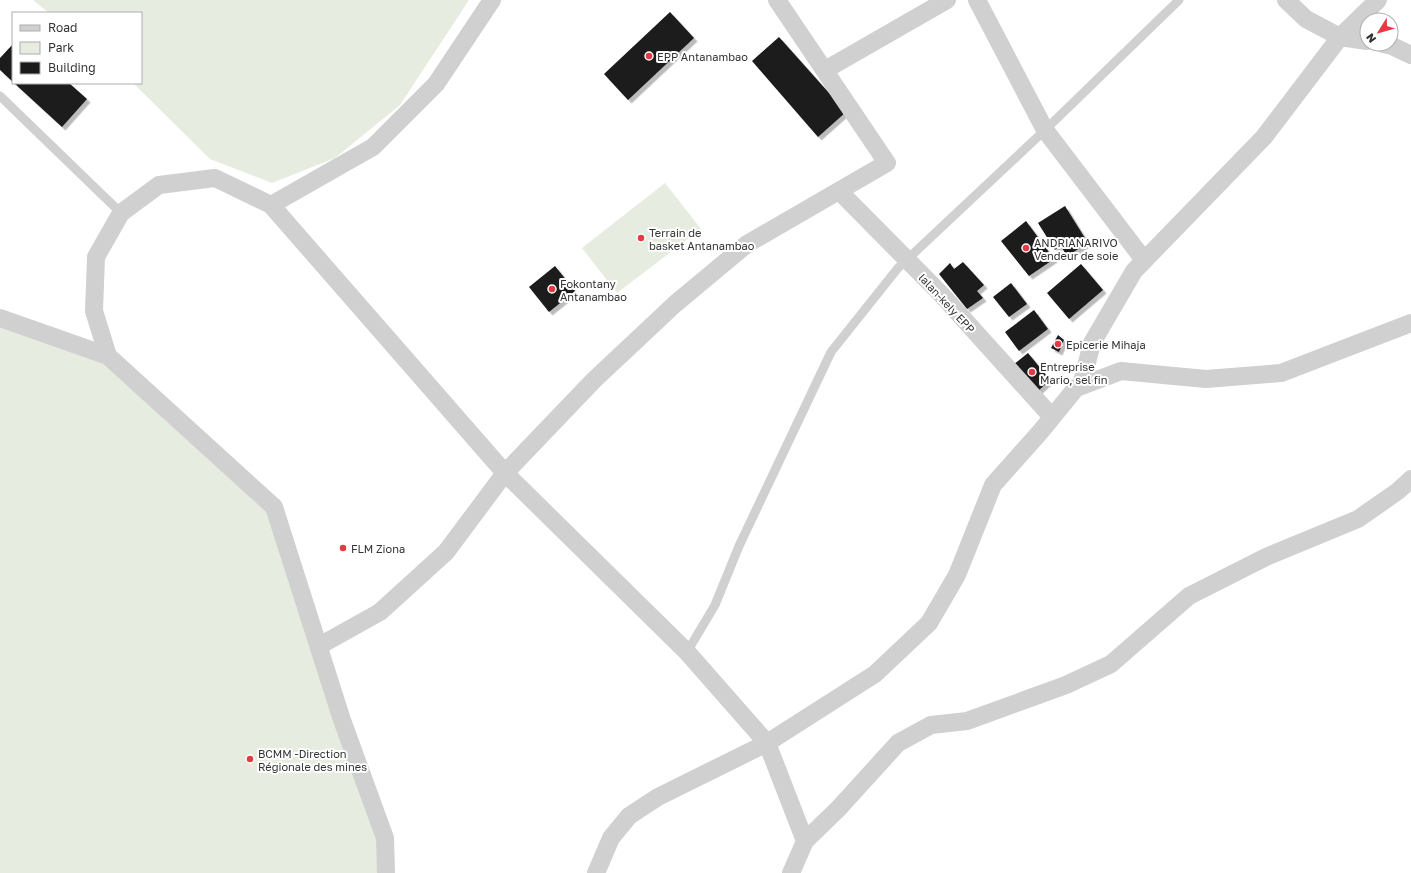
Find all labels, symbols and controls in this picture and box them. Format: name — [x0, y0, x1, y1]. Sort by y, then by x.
legend — [12, 12, 142, 84]
north arrow — [1359, 12, 1399, 52]
text: Road — [48, 20, 77, 35]
text: N — [1363, 31, 1378, 46]
text: Park — [48, 40, 74, 55]
place label: EPP Antanambao — [657, 50, 748, 63]
marker: EPP Antanambao — [644, 51, 654, 61]
text: Building — [48, 60, 96, 75]
place label: Terrain de basket Antanambao — [649, 226, 755, 252]
marker: Terrain de basket Antanambao — [636, 233, 646, 243]
place label: ANDRIANARIVO Vendeur de soie — [1034, 236, 1118, 262]
marker: ANDRIANARIVO Vendeur de soie — [1021, 243, 1031, 253]
street label: lalan-kely EPP — [916, 271, 978, 335]
place label: Fokontany Antanambao — [560, 277, 627, 303]
marker: Fokontany Antanambao — [547, 284, 557, 294]
place label: Epicerie Mihaja — [1066, 338, 1146, 351]
marker: Epicerie Mihaja — [1053, 339, 1063, 349]
place label: Entreprise Mario, sel fin — [1040, 360, 1108, 386]
marker: Entreprise Mario, sel fin — [1027, 367, 1037, 377]
place label: FLM Ziona — [351, 542, 405, 555]
marker: FLM Ziona — [338, 543, 348, 553]
place label: BCMM -Direction Régionale des mines — [258, 747, 367, 773]
marker: BCMM -Direction Régionale des mines — [245, 754, 255, 764]

